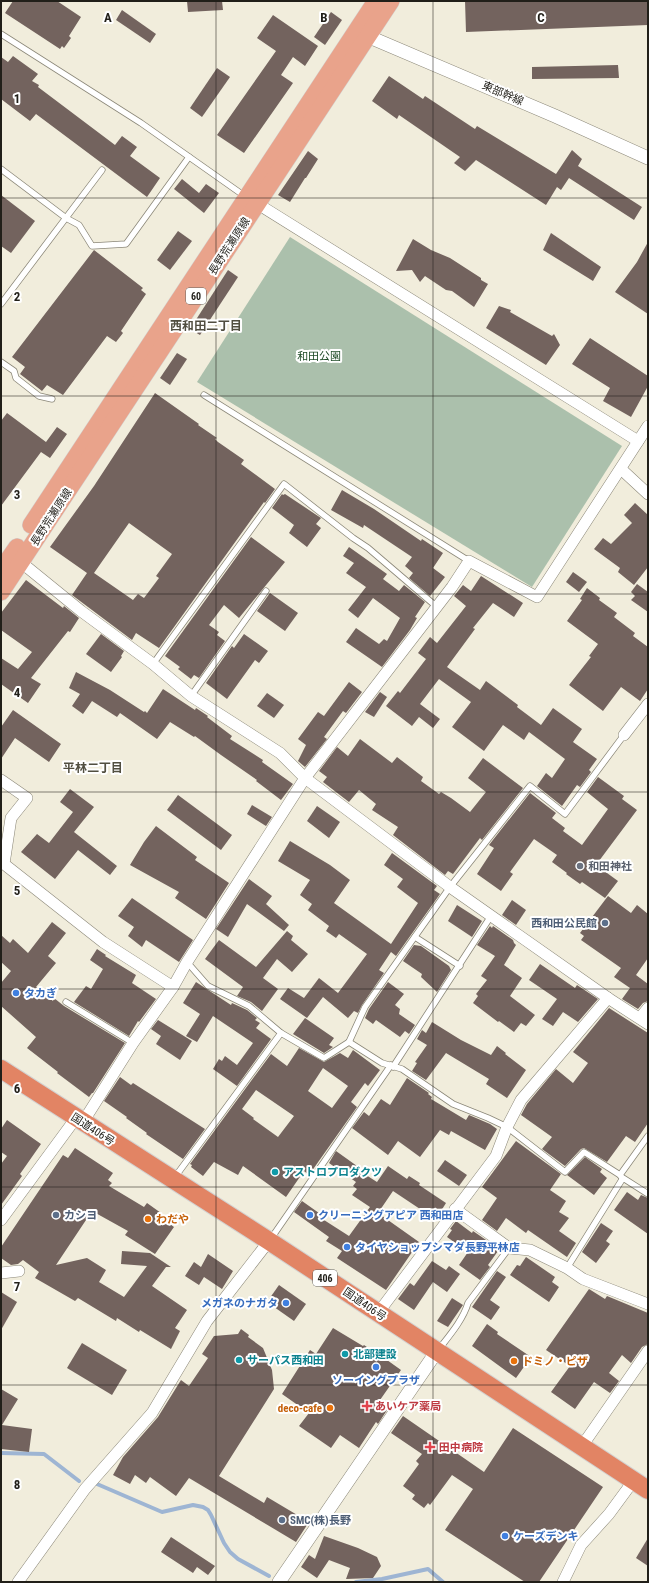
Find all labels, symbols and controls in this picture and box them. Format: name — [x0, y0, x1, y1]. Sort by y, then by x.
text: A — [104, 10, 112, 25]
text: B — [320, 10, 328, 25]
text: C — [537, 10, 545, 25]
street label: 東部幹線 — [480, 79, 526, 108]
text: 1 — [14, 91, 20, 106]
street label: 長野荒瀬原線 — [206, 215, 253, 277]
road number: 60 — [186, 288, 206, 304]
text: 2 — [14, 289, 21, 304]
district label: 西和田二丁目 — [170, 319, 242, 333]
park label: 和田公園 — [297, 350, 341, 363]
street label: 長野荒瀬原線 — [28, 486, 75, 548]
text: 3 — [14, 487, 20, 502]
text: 4 — [14, 685, 21, 700]
district label: 平林二丁目 — [63, 761, 123, 775]
place label: 和田神社 — [588, 860, 632, 873]
marker: 和田神社 — [575, 861, 585, 871]
text: 5 — [14, 883, 21, 898]
place label: 西和田公民館 — [531, 917, 597, 930]
marker: 西和田公民館 — [600, 918, 610, 928]
place label: タカぎ — [24, 987, 57, 1000]
marker: タカぎ — [11, 988, 21, 998]
text: 6 — [14, 1081, 21, 1096]
street label: 国道406号 — [69, 1111, 117, 1148]
place label: アストロプロダクツ — [283, 1166, 382, 1179]
marker: アストロプロダクツ — [270, 1167, 280, 1177]
place label: カシヨ — [64, 1209, 97, 1222]
place label: クリーニングアピア 西和田店 — [318, 1209, 464, 1222]
marker: カシヨ — [51, 1210, 61, 1220]
marker: クリーニングアピア 西和田店 — [305, 1210, 315, 1220]
place label: わだや — [156, 1213, 189, 1226]
marker: わだや — [143, 1214, 153, 1224]
place label: タイヤショップシマダ長野平林店 — [355, 1241, 520, 1254]
marker: タイヤショップシマダ長野平林店 — [342, 1242, 352, 1252]
road number: 406 — [313, 1270, 337, 1286]
text: 7 — [14, 1279, 21, 1294]
street label: 国道406号 — [341, 1285, 389, 1324]
place label: メガネのナガタ — [201, 1297, 278, 1310]
marker: メガネのナガタ — [281, 1298, 291, 1308]
place label: 北部建設 — [353, 1348, 397, 1361]
marker: 北部建設 — [340, 1349, 350, 1359]
place label: サーパス西和田 — [247, 1354, 324, 1367]
marker: サーパス西和田 — [234, 1355, 244, 1365]
place label: ドミノ・ピザ — [522, 1355, 588, 1368]
marker: ドミノ・ピザ — [509, 1356, 519, 1366]
marker: ソーイングプラザ — [371, 1362, 381, 1372]
place label: ソーイングプラザ — [332, 1374, 420, 1387]
place label: あいケア薬局 — [375, 1400, 441, 1413]
marker: あいケア薬局 — [362, 1401, 372, 1411]
place label: deco-cafe — [278, 1402, 322, 1415]
marker: deco-cafe — [325, 1403, 335, 1413]
marker: 田中病院 — [424, 1441, 436, 1453]
place label: 田中病院 — [439, 1441, 483, 1454]
text: 8 — [14, 1477, 20, 1492]
place label: SMC(株)長野 — [290, 1514, 352, 1527]
marker: SMC(株)長野 — [277, 1515, 287, 1525]
place label: ケーズデンキ — [513, 1530, 578, 1543]
marker: ケーズデンキ — [500, 1531, 510, 1541]

